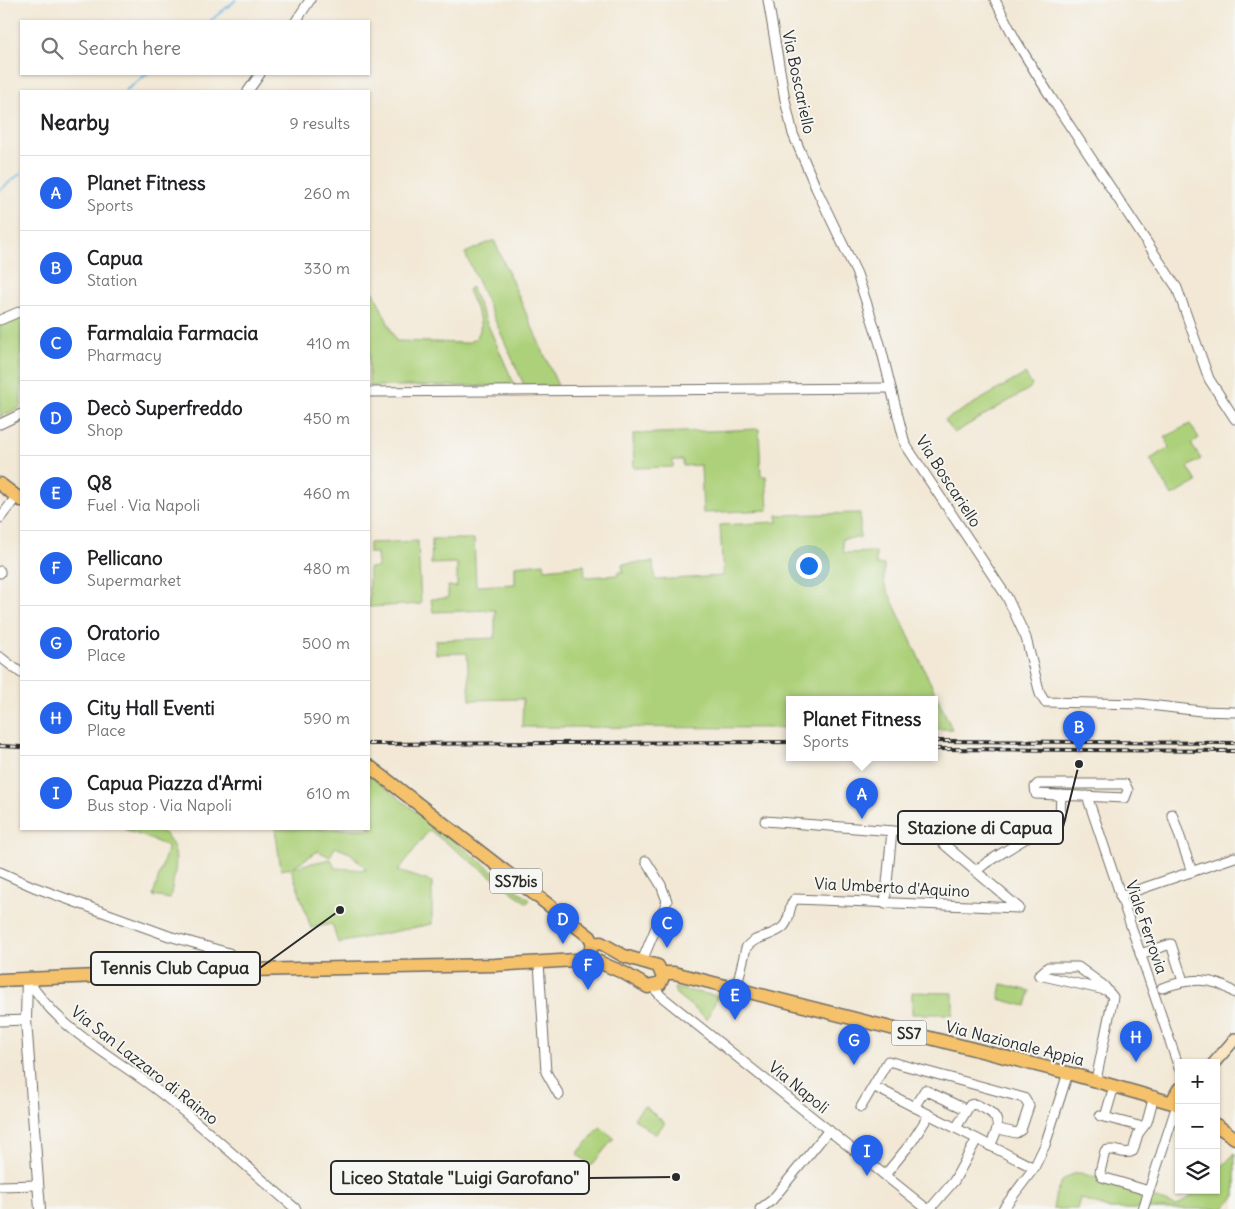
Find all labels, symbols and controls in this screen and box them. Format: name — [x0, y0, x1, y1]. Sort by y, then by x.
search box — [20, 20, 370, 75]
street label: Via Boscariello — [778, 28, 820, 136]
icon: search — [38, 34, 66, 62]
text: Search here — [78, 36, 181, 60]
text: Nearby — [40, 109, 110, 136]
text: 9 results — [289, 113, 350, 133]
text: Planet Fitness — [87, 171, 206, 195]
text: A — [51, 183, 61, 203]
text: 260 m — [304, 183, 350, 203]
text: Sports — [87, 195, 133, 215]
text: Capua — [87, 246, 143, 270]
text: B — [51, 258, 61, 278]
text: 330 m — [303, 258, 350, 278]
text: Station — [87, 270, 137, 290]
text: Farmalaia Farmacia — [87, 321, 258, 345]
text: C — [51, 333, 61, 353]
text: 410 m — [306, 333, 350, 353]
text: Pharmacy — [87, 345, 162, 365]
text: Decò Superfreddo — [87, 396, 243, 420]
text: D — [50, 408, 62, 428]
text: 450 m — [303, 408, 350, 428]
text: Shop — [87, 420, 123, 440]
street label: Via Boscariello — [912, 431, 986, 531]
text: Q8 — [87, 471, 112, 495]
text: E — [51, 483, 61, 503]
text: 460 m — [303, 483, 350, 503]
text: Fuel · Via Napoli — [87, 495, 200, 515]
text: Pellicano — [87, 546, 163, 570]
your location — [796, 553, 822, 579]
text: F — [51, 558, 61, 578]
text: 480 m — [303, 558, 350, 578]
text: Supermarket — [87, 570, 181, 590]
text: Oratorio — [87, 621, 160, 645]
text: G — [50, 633, 62, 653]
text: 500 m — [302, 633, 350, 653]
text: Place — [87, 645, 126, 665]
text: City Hall Eventi — [87, 696, 215, 720]
popup — [786, 696, 938, 761]
text: Planet Fitness — [803, 707, 921, 731]
text: H — [50, 708, 62, 728]
text: 590 m — [303, 708, 350, 728]
pin: B — [1063, 711, 1095, 752]
text: Place — [87, 720, 126, 740]
text: Sports — [803, 731, 849, 751]
text: Capua Piazza d'Armi — [87, 771, 262, 795]
pin: A — [846, 778, 878, 819]
text: I — [53, 783, 59, 803]
text: 610 m — [306, 783, 350, 803]
text: Bus stop · Via Napoli — [87, 795, 232, 815]
callout: Stazione di Capua — [898, 811, 1063, 844]
text: Stazione di Capua — [907, 816, 1053, 839]
road number: SS7bis — [490, 868, 542, 894]
street label: Via Umberto d'Aquino — [814, 873, 970, 901]
street label: Viale Ferrovia — [1122, 877, 1172, 977]
pin: D — [547, 903, 579, 944]
pin: C — [651, 907, 683, 948]
pin: F — [572, 949, 604, 990]
callout: Tennis Club Capua — [91, 952, 260, 985]
text: Tennis Club Capua — [101, 956, 249, 979]
pin: E — [719, 979, 751, 1020]
street label: Via San Lazzaro di Raimo — [67, 1001, 223, 1129]
street label: Via Nazionale Appia — [943, 1016, 1087, 1070]
road number: SS7 — [892, 1020, 926, 1046]
pin: H — [1120, 1021, 1152, 1062]
pin: G — [838, 1024, 870, 1065]
street label: Via Napoli — [765, 1057, 833, 1117]
map controls — [1175, 1059, 1220, 1194]
button: + — [1175, 1059, 1220, 1104]
button: − — [1175, 1104, 1220, 1149]
pin: I — [851, 1135, 883, 1176]
button: layers — [1175, 1149, 1220, 1194]
callout: Liceo Statale "Luigi Garofano" — [331, 1161, 589, 1194]
text: Liceo Statale "Luigi Garofano" — [341, 1166, 579, 1189]

